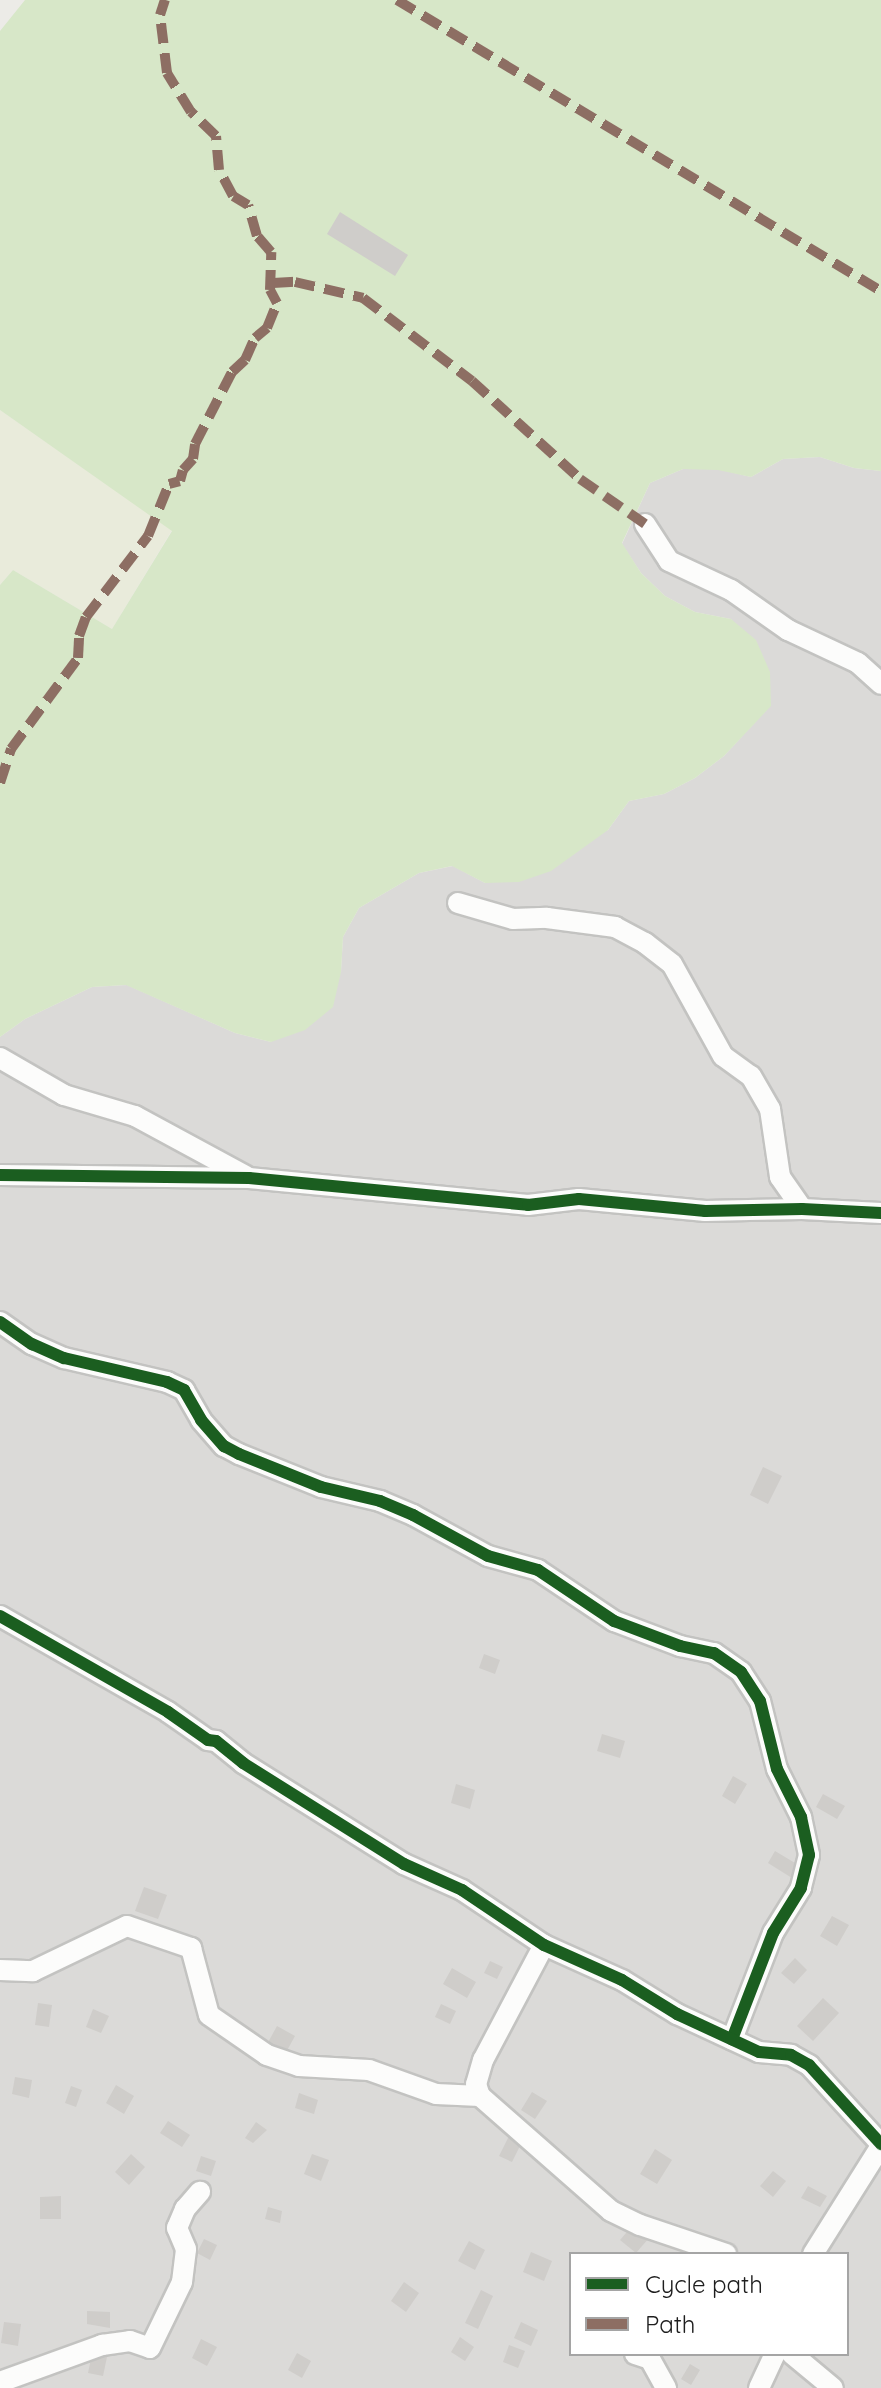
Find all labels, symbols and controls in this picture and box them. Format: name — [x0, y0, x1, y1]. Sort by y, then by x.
legend — [569, 2252, 849, 2356]
text: Cycle path — [645, 2269, 763, 2299]
text: Path — [645, 2309, 696, 2339]

